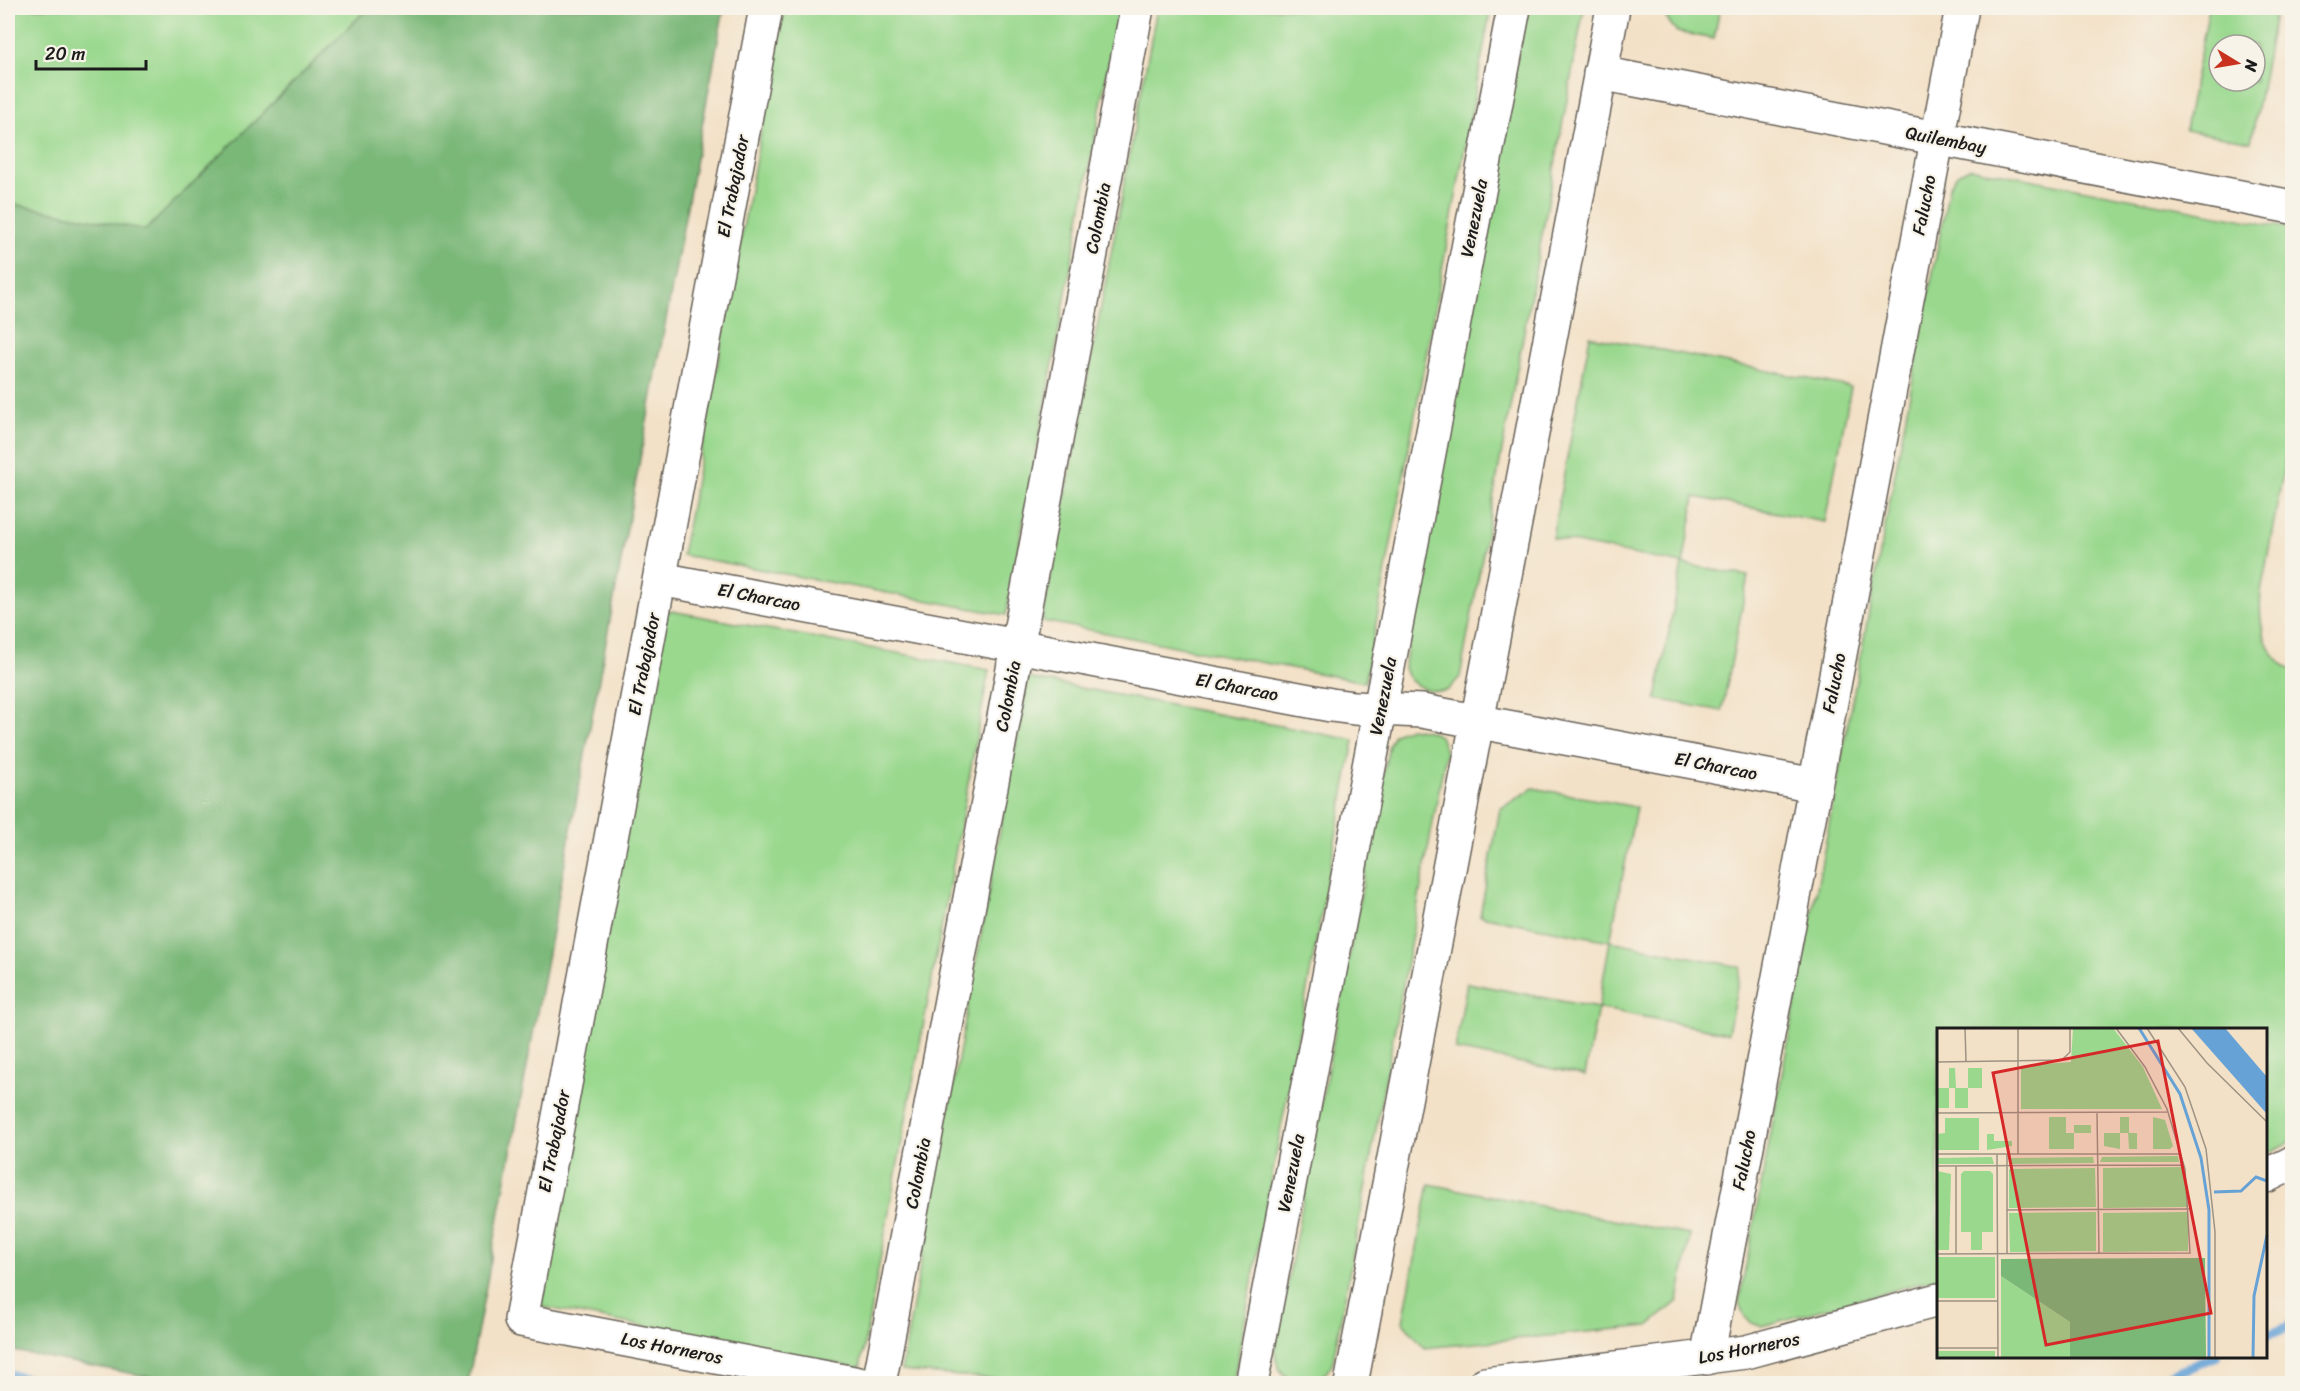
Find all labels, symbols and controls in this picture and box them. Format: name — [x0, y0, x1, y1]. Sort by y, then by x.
scale bar — [36, 33, 146, 71]
north arrow — [2207, 33, 2267, 93]
text: 20 m — [45, 38, 85, 70]
text: N — [2236, 57, 2267, 75]
street label: Quilembay — [1903, 116, 1990, 164]
street label: El Trabajador — [707, 130, 759, 240]
street label: Falucho — [1902, 172, 1946, 238]
street label: Venezuela — [1451, 175, 1497, 260]
street label: Colombia — [1075, 180, 1121, 256]
street label: El Charcao — [715, 573, 803, 621]
street label: El Trabajador — [618, 608, 670, 718]
street label: Falucho — [1812, 650, 1856, 716]
street label: Venezuela — [1360, 653, 1406, 738]
street label: Colombia — [985, 658, 1031, 734]
street label: El Charcao — [1193, 663, 1281, 711]
street label: El Charcao — [1672, 742, 1760, 790]
inset map — [1937, 1028, 2267, 1358]
street label: El Trabajador — [528, 1085, 580, 1195]
street label: Falucho — [1722, 1127, 1766, 1193]
street label: Venezuela — [1268, 1130, 1314, 1215]
street label: Colombia — [895, 1135, 941, 1211]
street label: Los Horneros — [618, 1322, 726, 1374]
street label: Los Horneros — [1695, 1322, 1803, 1374]

